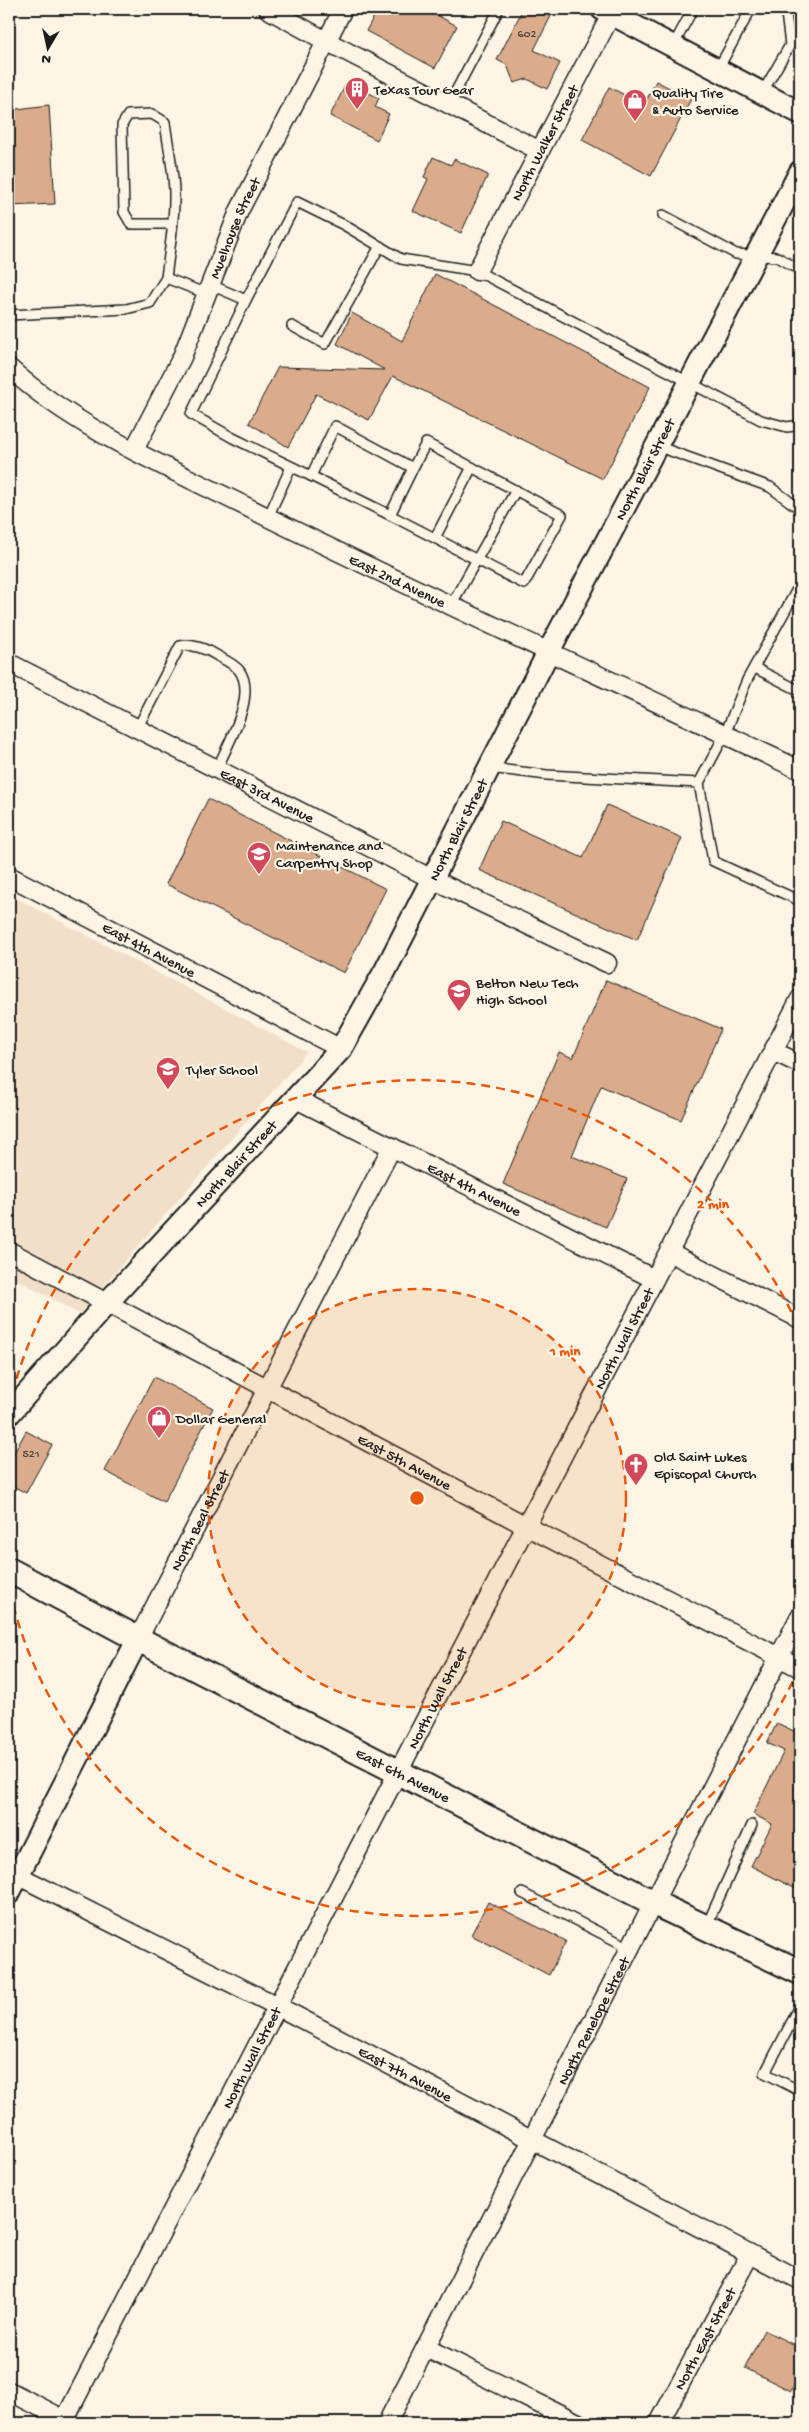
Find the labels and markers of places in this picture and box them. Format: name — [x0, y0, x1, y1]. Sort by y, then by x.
building icon: Texas Tour Gear — [344, 76, 370, 110]
place label: Texas Tour Gear — [373, 82, 475, 100]
place label: Quality Tire & Auto Service — [652, 85, 739, 120]
shop icon: Quality Tire & Auto Service — [622, 88, 648, 122]
place label: Maintenance and Carpentry Shop — [276, 838, 383, 873]
school or university icon: Maintenance and Carpentry Shop — [246, 841, 272, 875]
place label: Belton New Tech High School — [475, 975, 579, 1010]
school or university icon: Belton New Tech High School — [446, 978, 472, 1012]
school or university icon: Tyler School — [155, 1056, 181, 1090]
place label: Tyler School — [185, 1062, 258, 1080]
shop icon: Dollar General — [146, 1405, 172, 1439]
place label: Dollar General — [175, 1411, 266, 1429]
place label: Old Saint Lukes Episcopal Church — [654, 1449, 757, 1484]
church icon: Old Saint Lukes Episcopal Church — [623, 1452, 649, 1486]
centre of rings — [408, 1489, 426, 1507]

